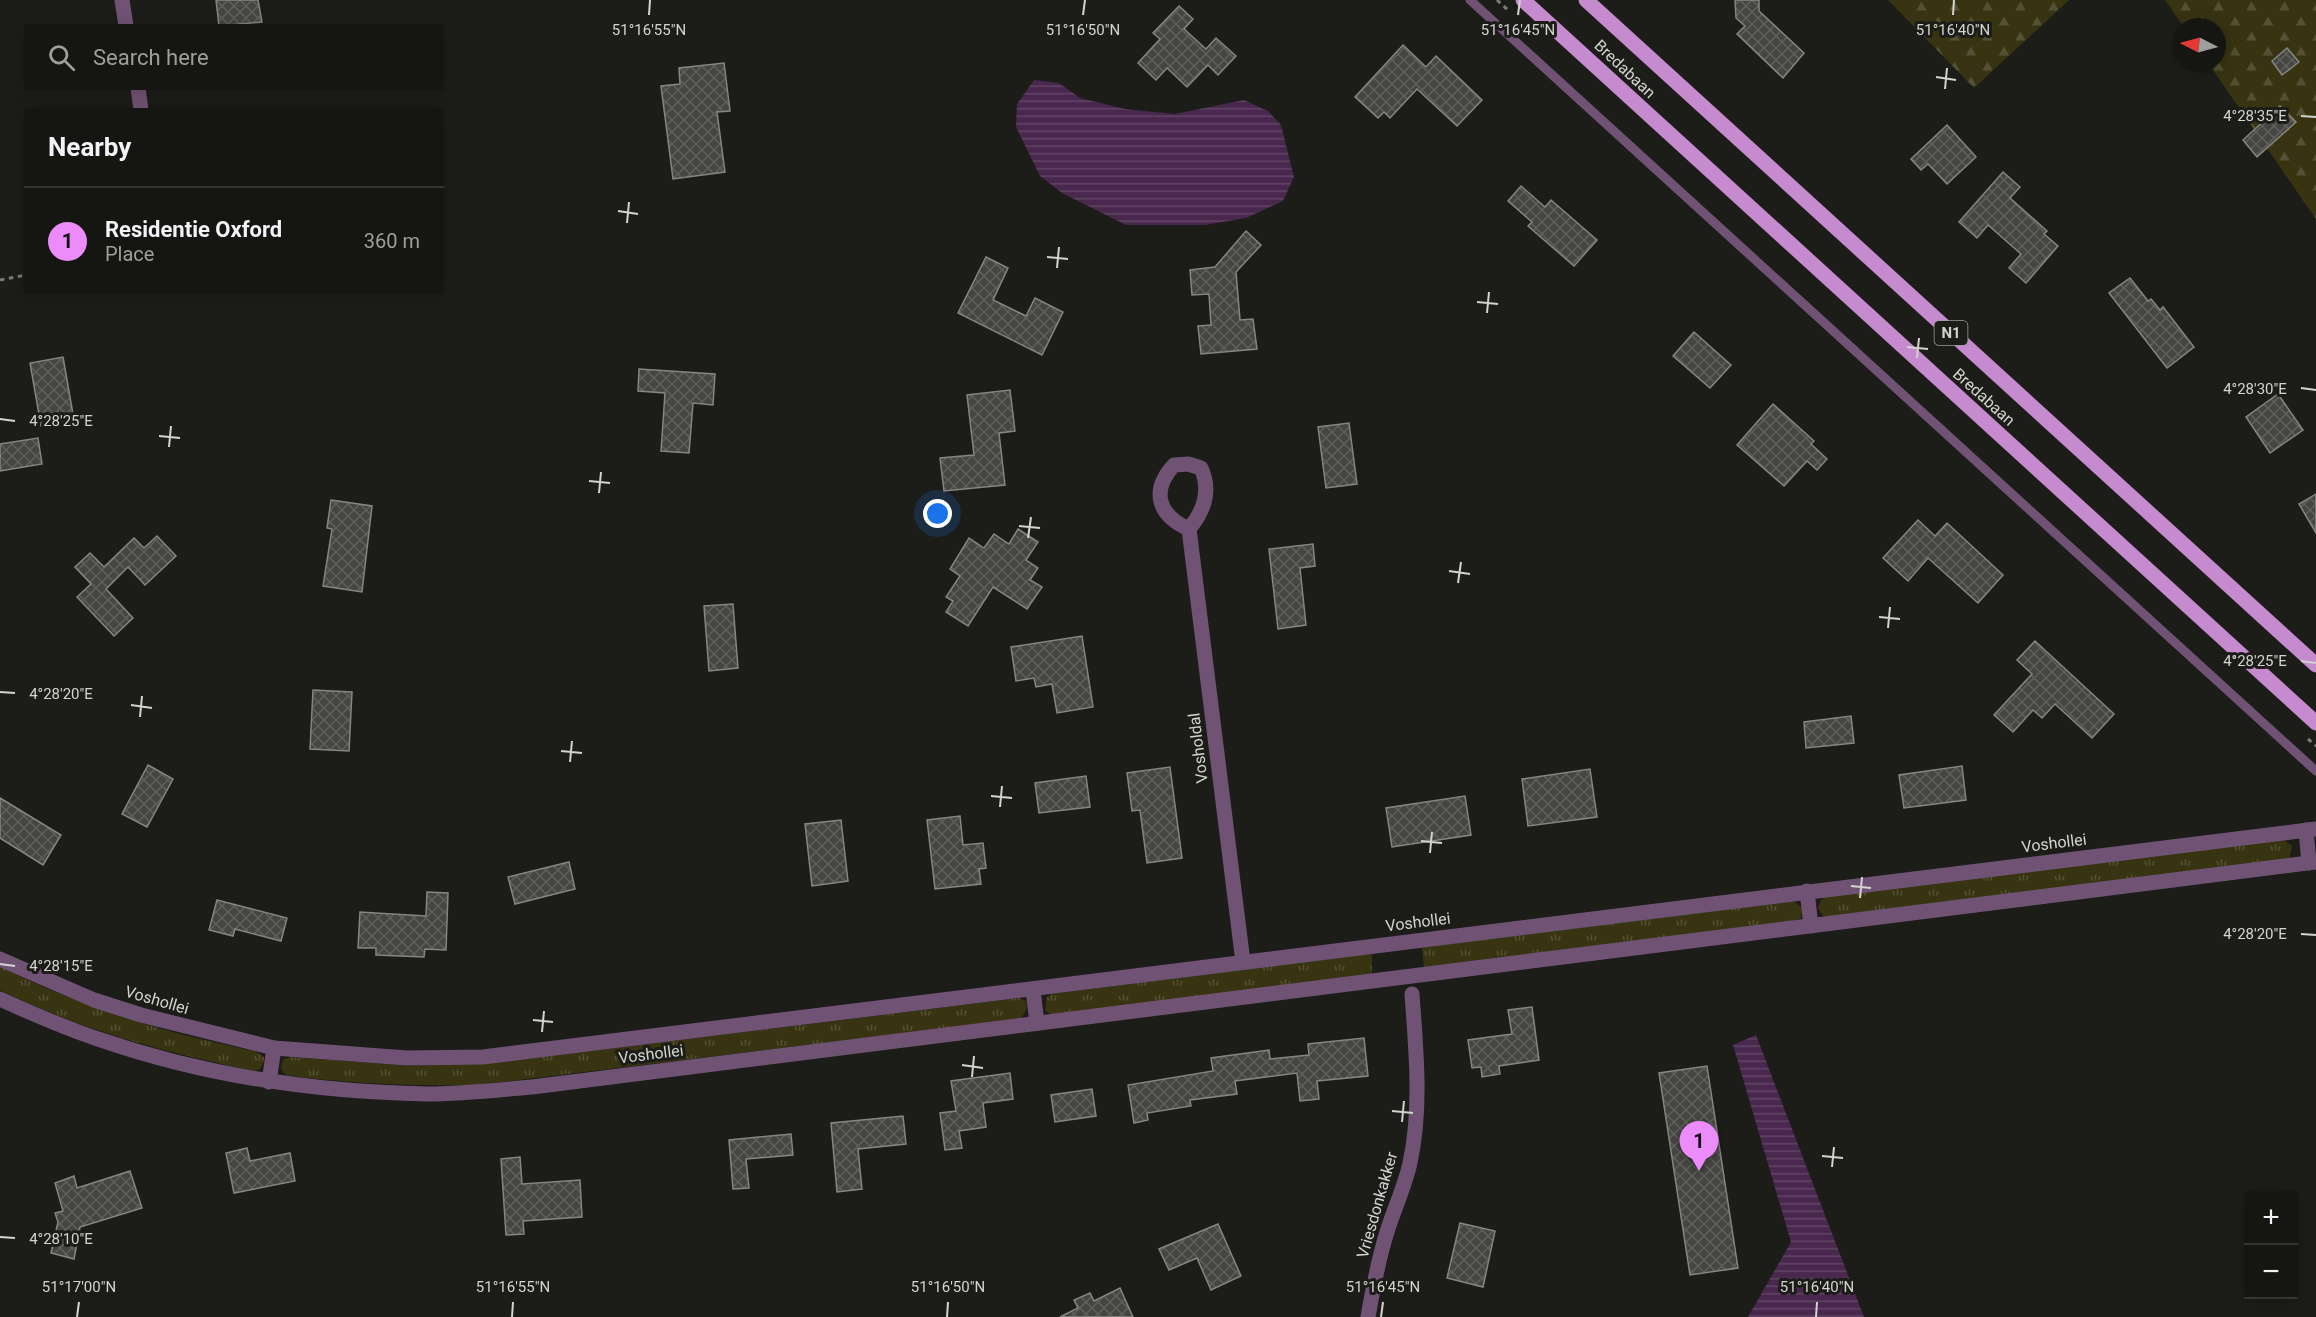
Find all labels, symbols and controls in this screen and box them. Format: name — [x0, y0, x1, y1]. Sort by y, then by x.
north arrow — [2172, 18, 2226, 72]
text: 51°16'55"N — [612, 21, 686, 39]
text: 51°16'50"N — [1046, 21, 1120, 39]
text: 51°16'45"N — [1481, 21, 1555, 39]
text: 51°16'40"N — [1916, 21, 1990, 39]
search box — [24, 24, 444, 90]
street label: Bredabaan — [1590, 36, 1660, 102]
icon: search — [45, 41, 78, 74]
text: Search here — [93, 45, 209, 70]
text: 4°28'35"E — [2223, 107, 2287, 125]
text: Nearby — [48, 132, 131, 162]
text: Residentie Oxford — [105, 217, 282, 242]
text: 1 — [62, 229, 73, 253]
text: 360 m — [364, 229, 420, 253]
text: Place — [105, 242, 154, 266]
road number: N1 — [1934, 321, 1968, 345]
street label: Bredabaan — [1949, 364, 2019, 430]
text: 4°28'30"E — [2223, 380, 2287, 398]
text: 4°28'25"E — [29, 412, 93, 430]
your location — [923, 499, 952, 528]
text: 4°28'25"E — [2223, 652, 2287, 670]
text: 4°28'20"E — [29, 685, 93, 703]
street label: Vosholdal — [1184, 712, 1212, 784]
street label: Voshollei — [2020, 830, 2088, 856]
street label: Voshollei — [1384, 909, 1452, 935]
text: 4°28'20"E — [2223, 925, 2287, 943]
text: 4°28'15"E — [29, 957, 93, 975]
street label: Voshollei — [123, 982, 191, 1018]
street label: Voshollei — [617, 1041, 685, 1067]
pin: 1 — [1680, 1122, 1718, 1171]
street label: Vriesdonkakker — [1353, 1149, 1401, 1260]
map controls — [2244, 1191, 2298, 1299]
button: + — [2244, 1191, 2298, 1245]
text: 4°28'10"E — [29, 1230, 93, 1248]
button: − — [2244, 1245, 2298, 1299]
text: 51°17'00"N — [42, 1278, 116, 1296]
text: 51°16'55"N — [476, 1278, 550, 1296]
text: 51°16'50"N — [911, 1278, 985, 1296]
text: 51°16'45"N — [1346, 1278, 1420, 1296]
text: 51°16'40"N — [1780, 1278, 1854, 1296]

